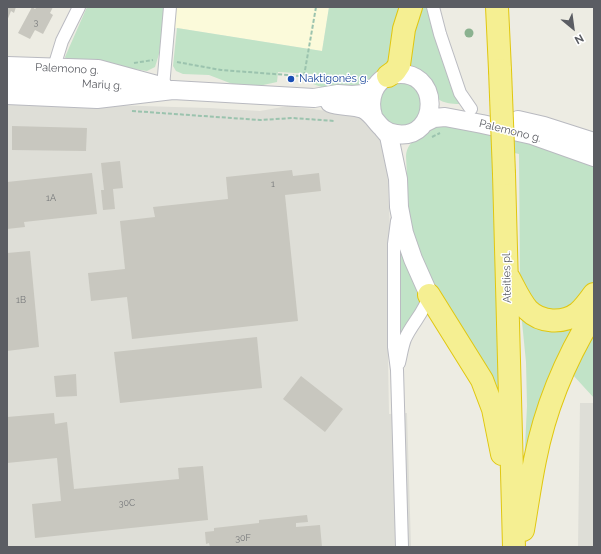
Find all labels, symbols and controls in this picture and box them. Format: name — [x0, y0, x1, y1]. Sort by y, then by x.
north arrow — [553, 8, 593, 48]
house number: 3 — [34, 17, 38, 27]
text: N — [572, 31, 586, 47]
street label: Palemono g. — [35, 61, 99, 77]
place label: Naktigonės g. — [299, 72, 369, 86]
marker: Naktigonės g. — [286, 74, 296, 84]
street label: Marių g. — [82, 77, 122, 93]
street label: Palemono g. — [478, 117, 542, 145]
house number: 1 — [271, 179, 275, 189]
house number: 1A — [46, 193, 56, 203]
street label: Ateities pl. — [500, 251, 514, 303]
house number: 1B — [16, 295, 26, 305]
house number: 30C — [119, 498, 135, 508]
house number: 30F — [235, 533, 251, 543]

